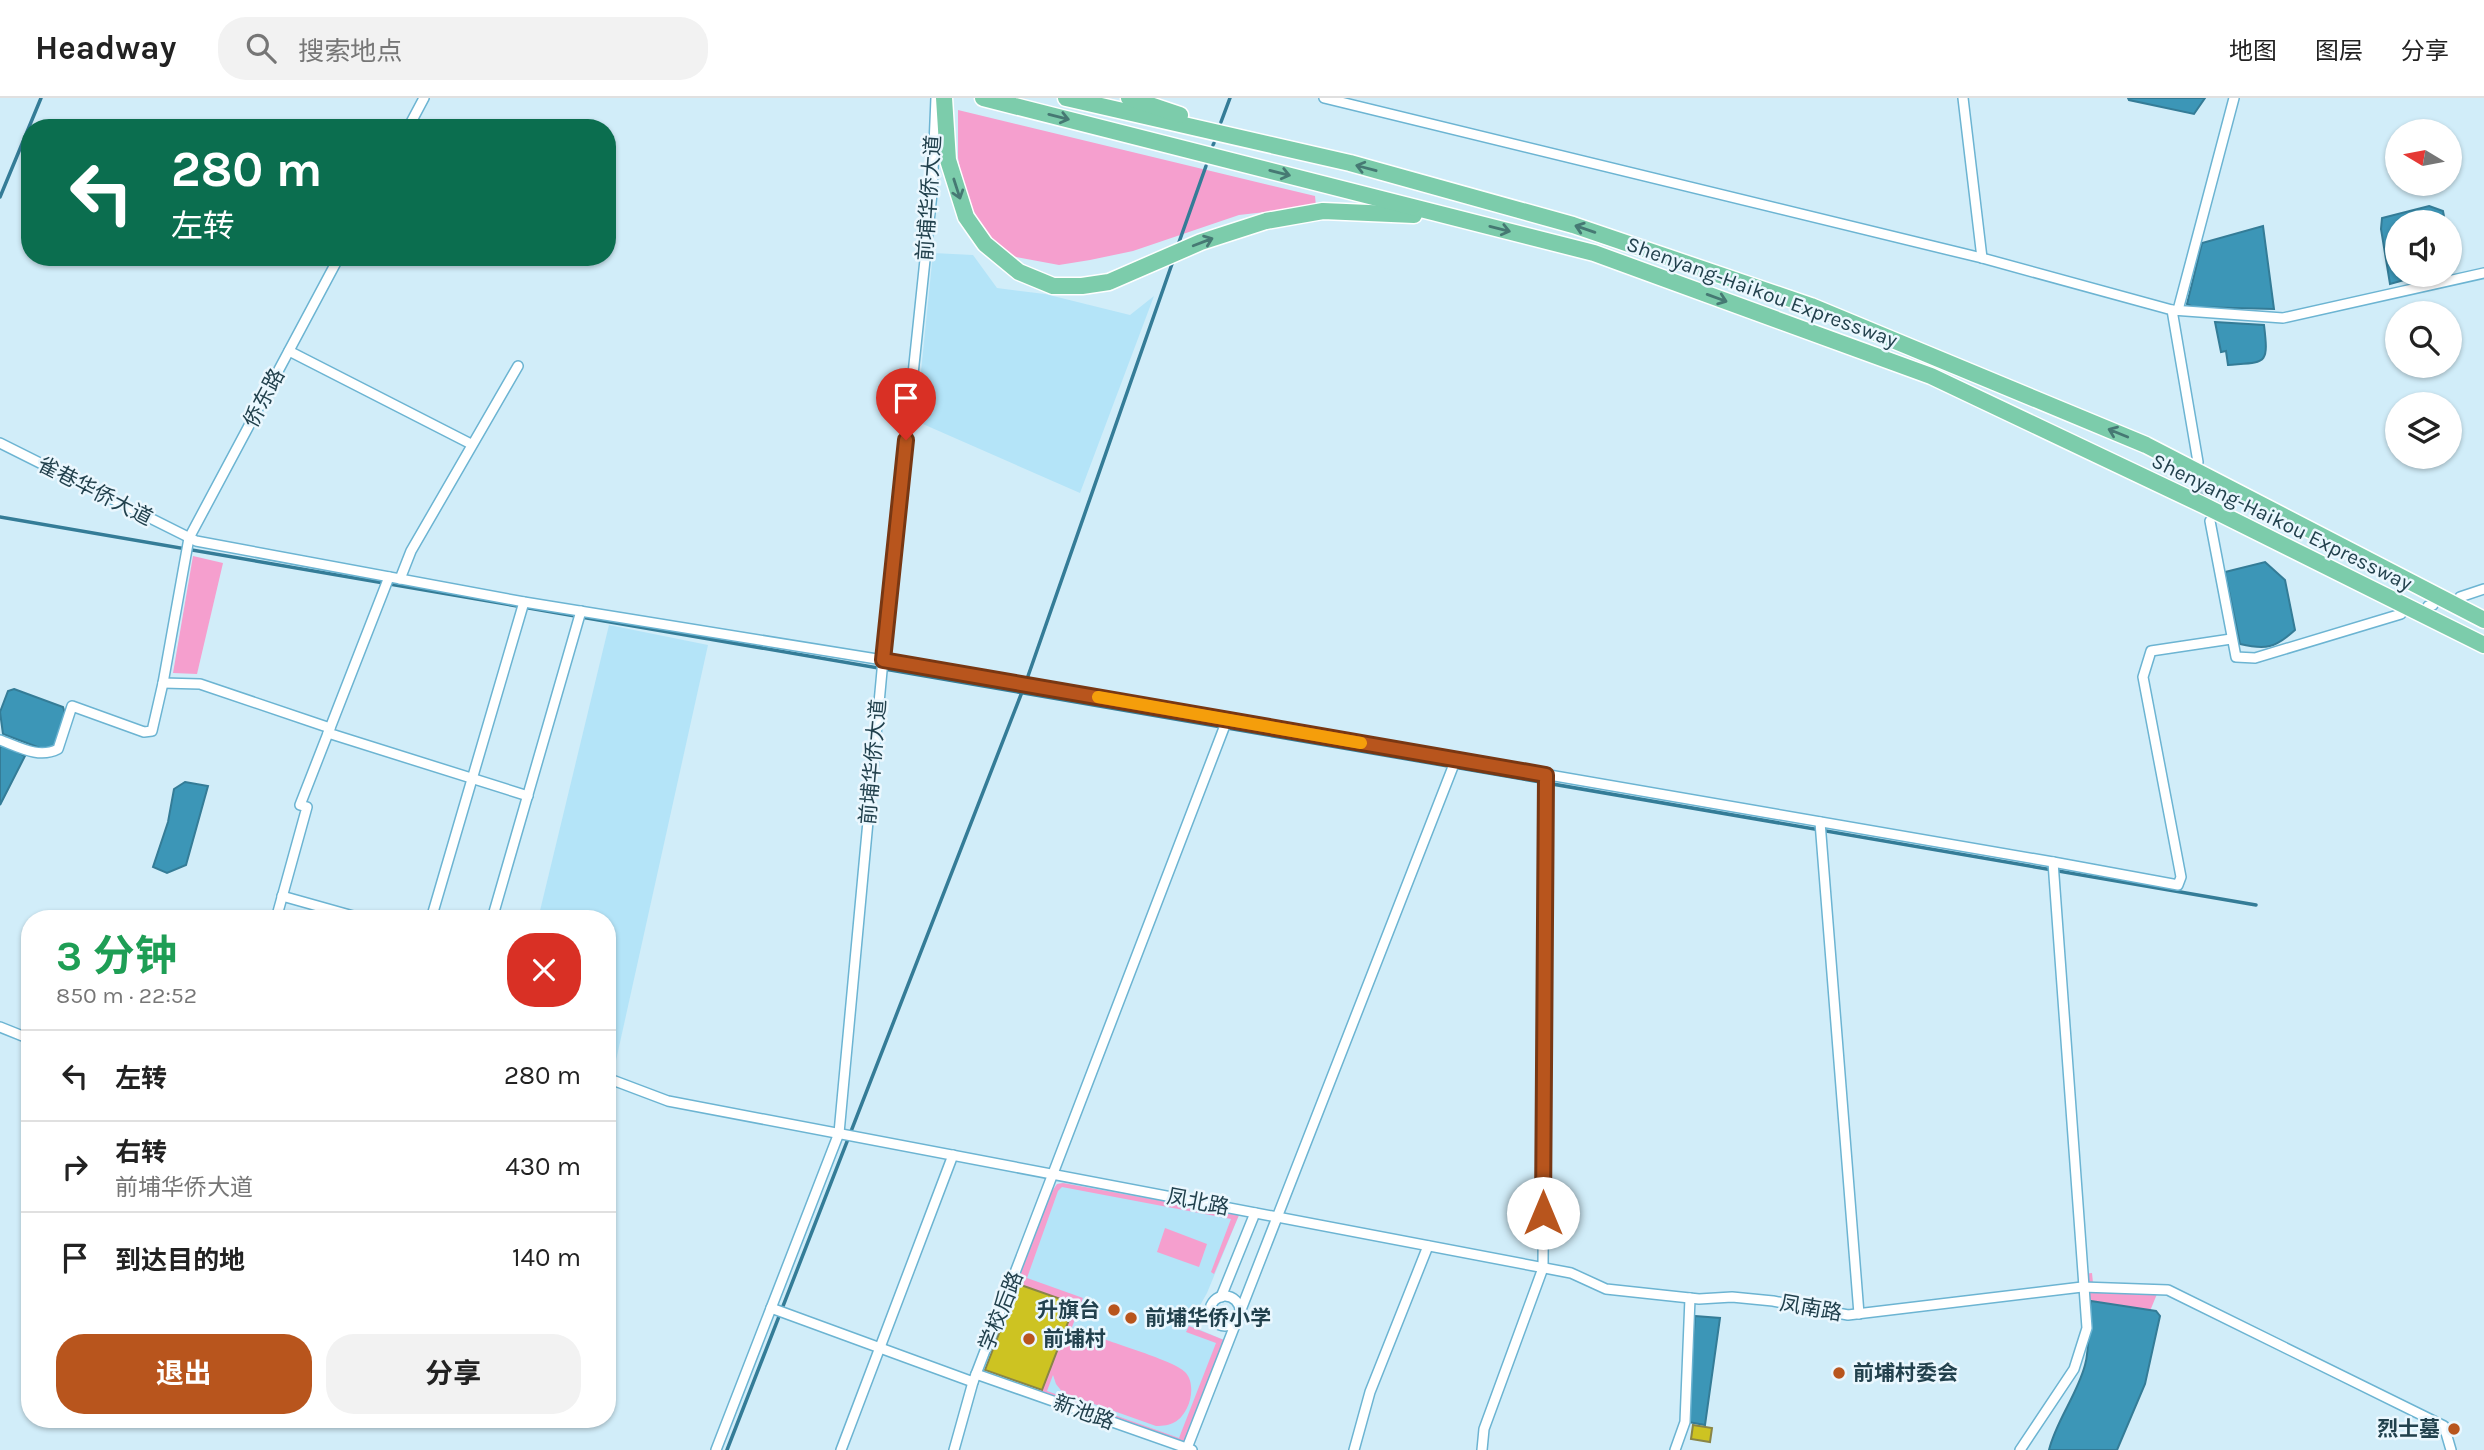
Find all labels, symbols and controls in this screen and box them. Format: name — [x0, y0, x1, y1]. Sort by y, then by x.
search box — [218, 17, 708, 80]
text: Headway — [35, 29, 176, 67]
icon: search — [242, 29, 280, 67]
text: 搜索地点 — [298, 36, 402, 67]
text: 地图 — [2229, 37, 2277, 65]
text: 图层 — [2315, 37, 2363, 65]
text: 分享 — [2401, 37, 2449, 65]
one-way arrow — [1048, 111, 1070, 124]
north arrow — [2385, 119, 2462, 196]
map controls — [2385, 119, 2462, 469]
street label: 前埔华侨大道 — [913, 134, 945, 262]
text: 280 m — [171, 141, 322, 198]
icon: left — [56, 147, 147, 238]
one-way arrow — [1356, 160, 1378, 173]
one-way arrow — [1268, 167, 1291, 180]
one-way arrow — [952, 178, 964, 200]
text: 左转 — [171, 208, 235, 245]
button: sound — [2385, 210, 2462, 287]
one-way arrow — [1575, 222, 1597, 234]
one-way arrow — [1489, 223, 1511, 236]
street label: Shenyang-Haikou Expressway — [1623, 232, 1901, 352]
one-way arrow — [1191, 234, 1213, 247]
one-way arrow — [1705, 293, 1727, 305]
button: search — [2385, 301, 2462, 378]
street label: 侨东路 — [239, 365, 289, 431]
pin — [876, 368, 936, 440]
icon: arrive — [887, 379, 925, 417]
button: layers — [2385, 392, 2462, 469]
one-way arrow — [2108, 426, 2129, 439]
street label: Shenyang-Haikou Expressway — [2148, 448, 2416, 596]
street label: 雀巷华侨大道 — [33, 452, 157, 530]
street label: 前埔华侨大道 — [856, 698, 890, 826]
text: 3 分钟 — [56, 931, 177, 981]
button: close — [507, 933, 581, 1007]
text: 850 m · 22:52 — [56, 982, 197, 1009]
icon: left — [56, 1057, 94, 1095]
text: 280 m — [504, 1060, 581, 1091]
text: 左转 — [115, 1063, 167, 1094]
text: 右转 — [115, 1137, 167, 1168]
icon: right — [56, 1148, 94, 1186]
text: 430 m — [505, 1151, 581, 1182]
text: 前埔华侨大道 — [115, 1174, 253, 1201]
position arrow — [1506, 1176, 1580, 1250]
street label: 凤北路 — [1165, 1184, 1231, 1220]
icon: arrive — [56, 1239, 94, 1277]
text: 140 m — [512, 1242, 581, 1273]
text: 到达目的地 — [115, 1245, 245, 1276]
street label: 学校后路 — [974, 1268, 1028, 1354]
street label: 凤南路 — [1778, 1291, 1844, 1325]
place label: 升旗台 — [1037, 1298, 1100, 1322]
marker: 升旗台 — [1106, 1302, 1122, 1318]
place label: 前埔华侨小学 — [1145, 1306, 1271, 1330]
marker: 前埔华侨小学 — [1123, 1310, 1139, 1326]
place label: 前埔村 — [1043, 1327, 1106, 1351]
marker: 前埔村 — [1021, 1331, 1037, 1347]
button: 退出 — [56, 1334, 312, 1414]
button: 分享 — [326, 1334, 581, 1414]
place label: 前埔村委会 — [1853, 1361, 1958, 1385]
marker: 前埔村委会 — [1831, 1365, 1847, 1381]
street label: 新池路 — [1050, 1390, 1118, 1434]
place label: 烈士墓 — [2377, 1417, 2440, 1441]
marker: 烈士墓 — [2446, 1421, 2462, 1437]

